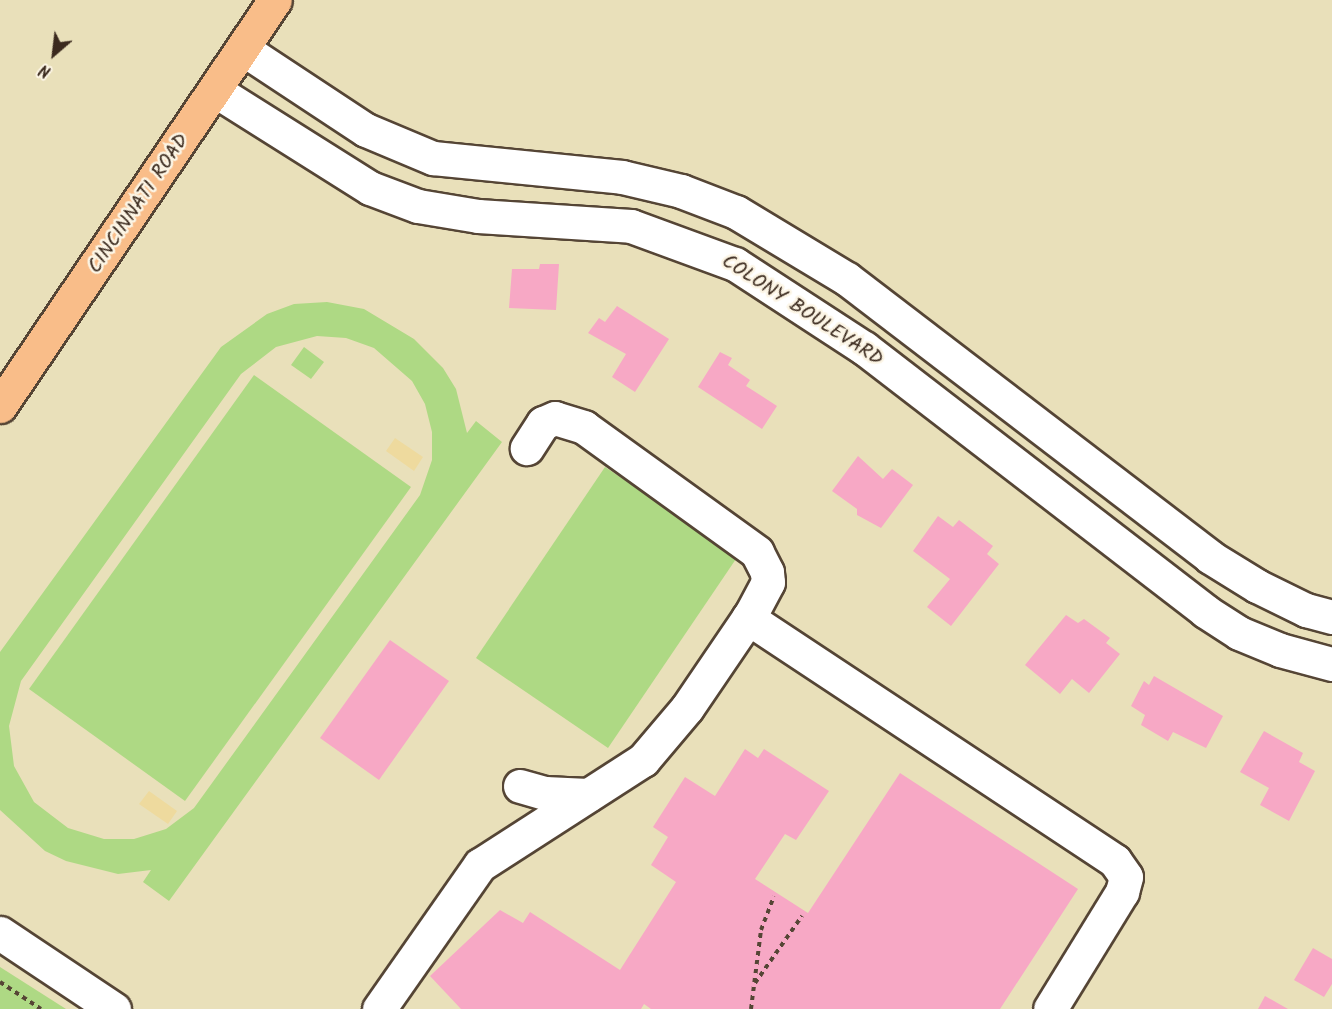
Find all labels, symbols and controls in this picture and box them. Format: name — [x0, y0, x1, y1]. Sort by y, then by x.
north arrow — [24, 24, 84, 84]
text: N — [35, 57, 56, 84]
street label: CINCINNATI ROAD — [83, 130, 195, 278]
street label: COLONY BOULEVARD — [717, 250, 887, 372]

